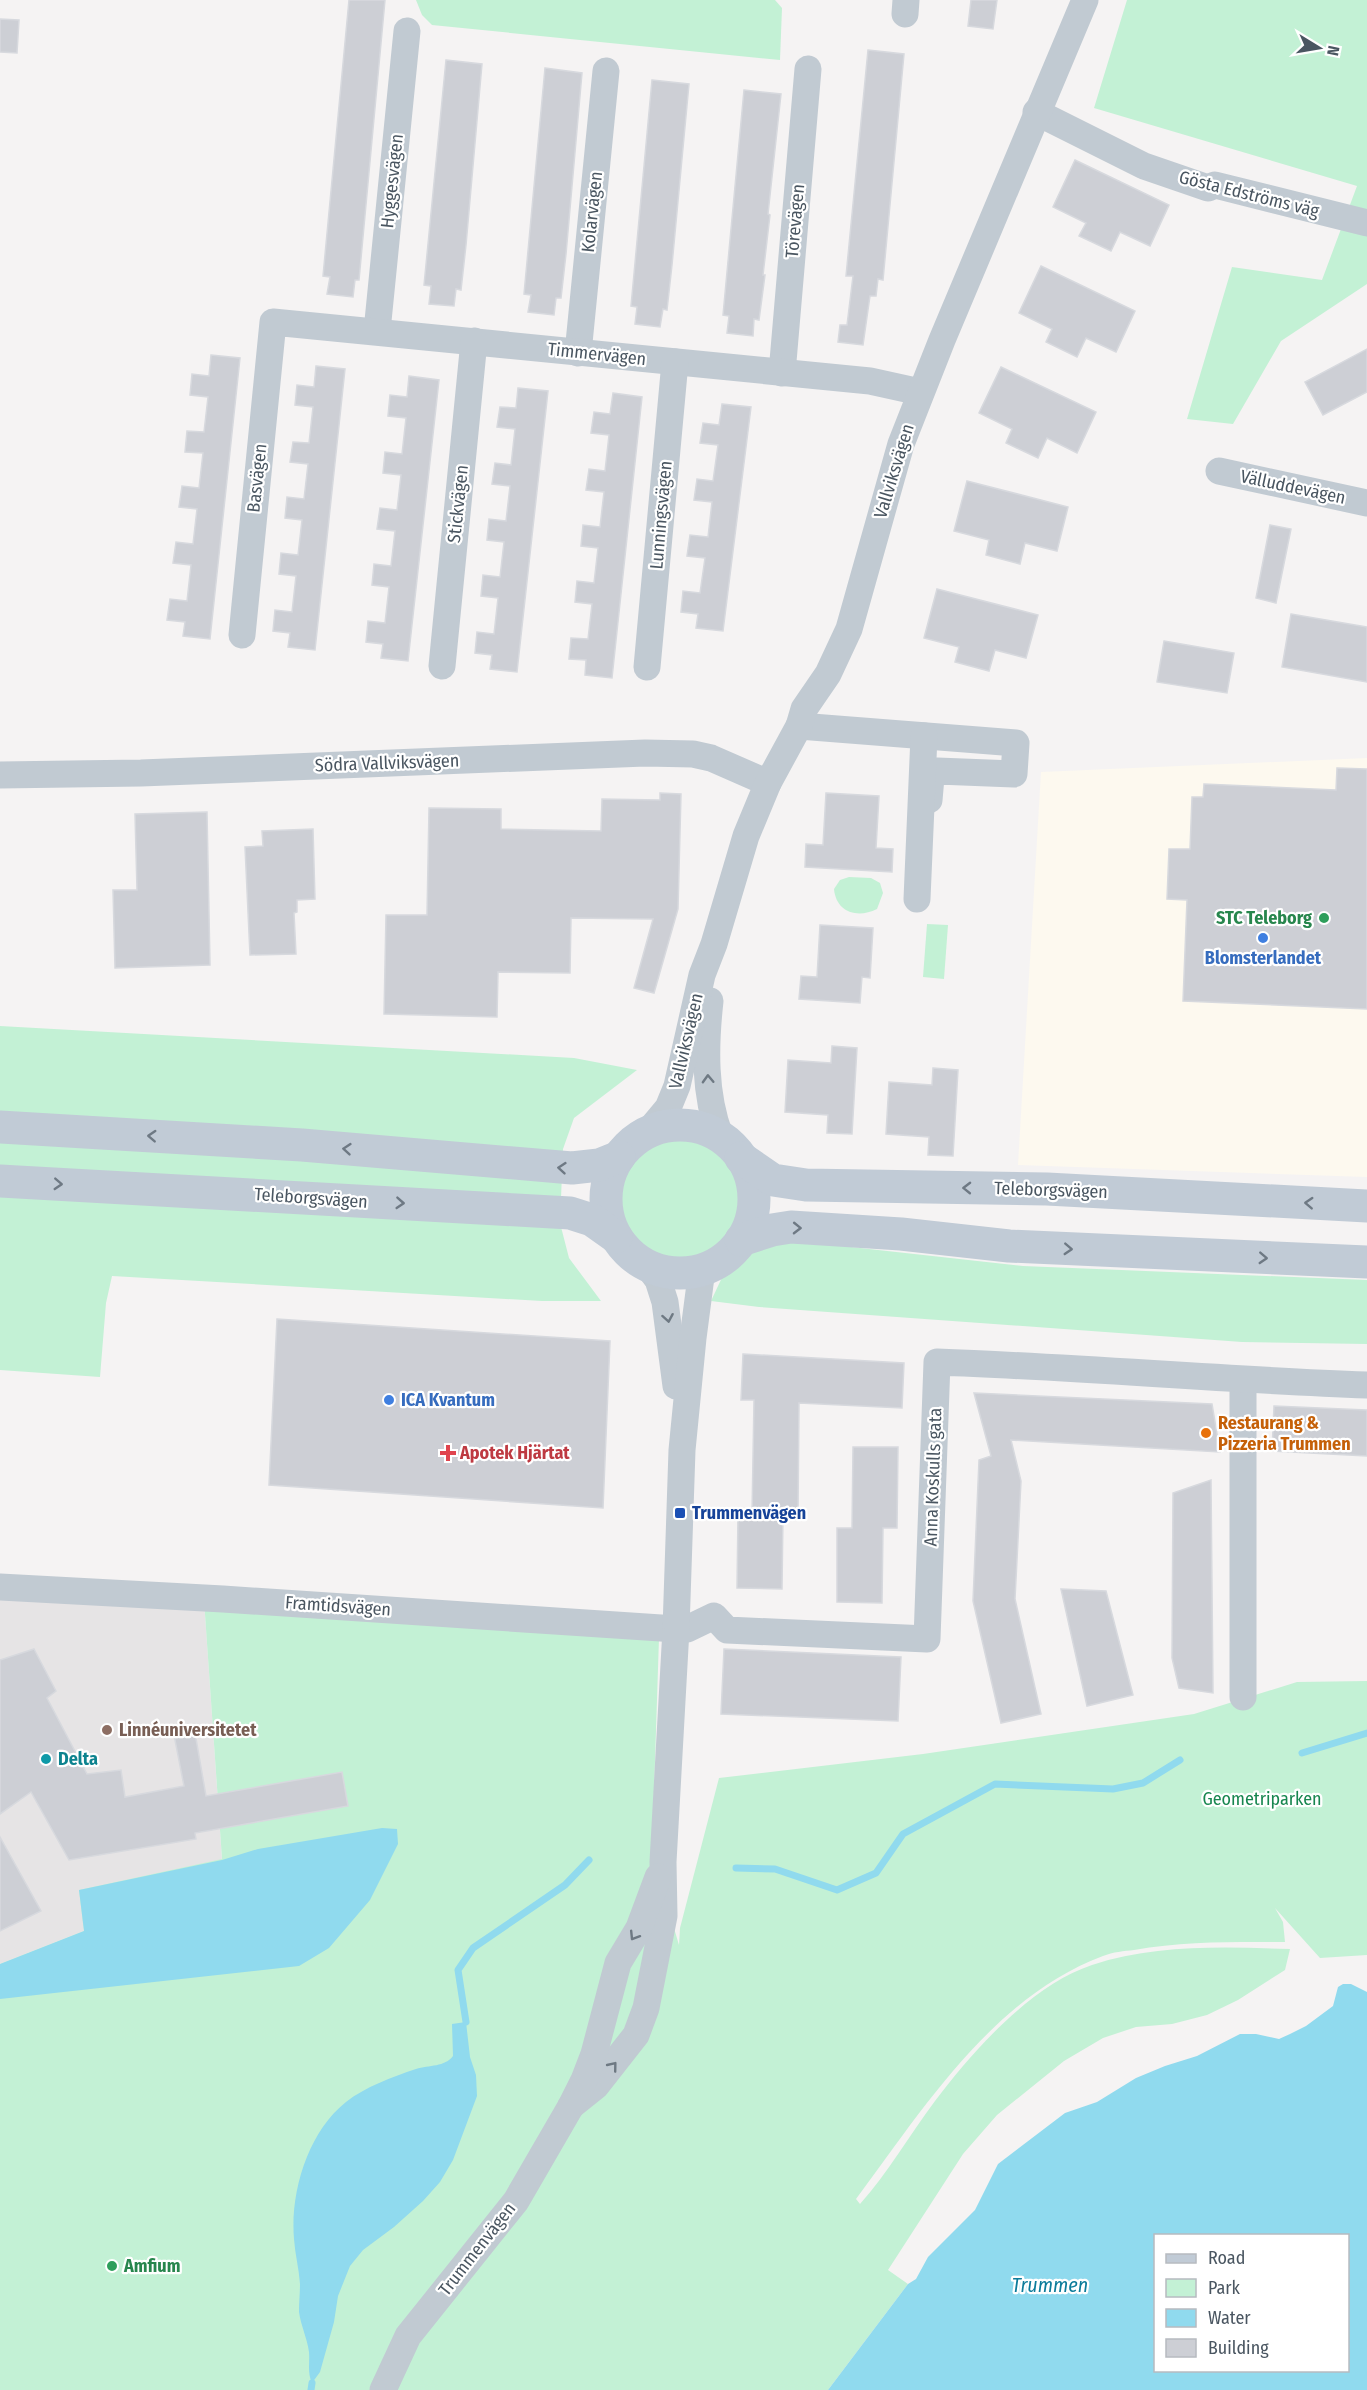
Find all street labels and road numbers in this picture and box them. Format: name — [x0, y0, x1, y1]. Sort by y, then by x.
street label: Hyggesvägen — [376, 133, 408, 229]
street label: Gösta Edströms väg — [1177, 166, 1322, 222]
street label: Kolarvägen — [577, 170, 607, 254]
street label: Törevägen — [781, 183, 809, 259]
street label: Timmervägen — [547, 338, 647, 370]
street label: Vallviksvägen — [869, 421, 919, 521]
street label: Basvägen — [242, 443, 272, 513]
street label: Lunningsvägen — [645, 460, 677, 570]
street label: Stickvägen — [443, 464, 473, 544]
street label: Välluddevägen — [1238, 465, 1348, 509]
street label: Södra Vallviksvägen — [314, 749, 460, 777]
street label: Vallviksvägen — [664, 991, 708, 1091]
street label: Teleborgsvägen — [994, 1177, 1108, 1203]
street label: Teleborgsvägen — [254, 1183, 368, 1213]
street label: Anna Koskulls gata — [920, 1407, 946, 1547]
street label: Framtidsvägen — [284, 1591, 392, 1621]
street label: Trummenvägen — [434, 2198, 520, 2300]

